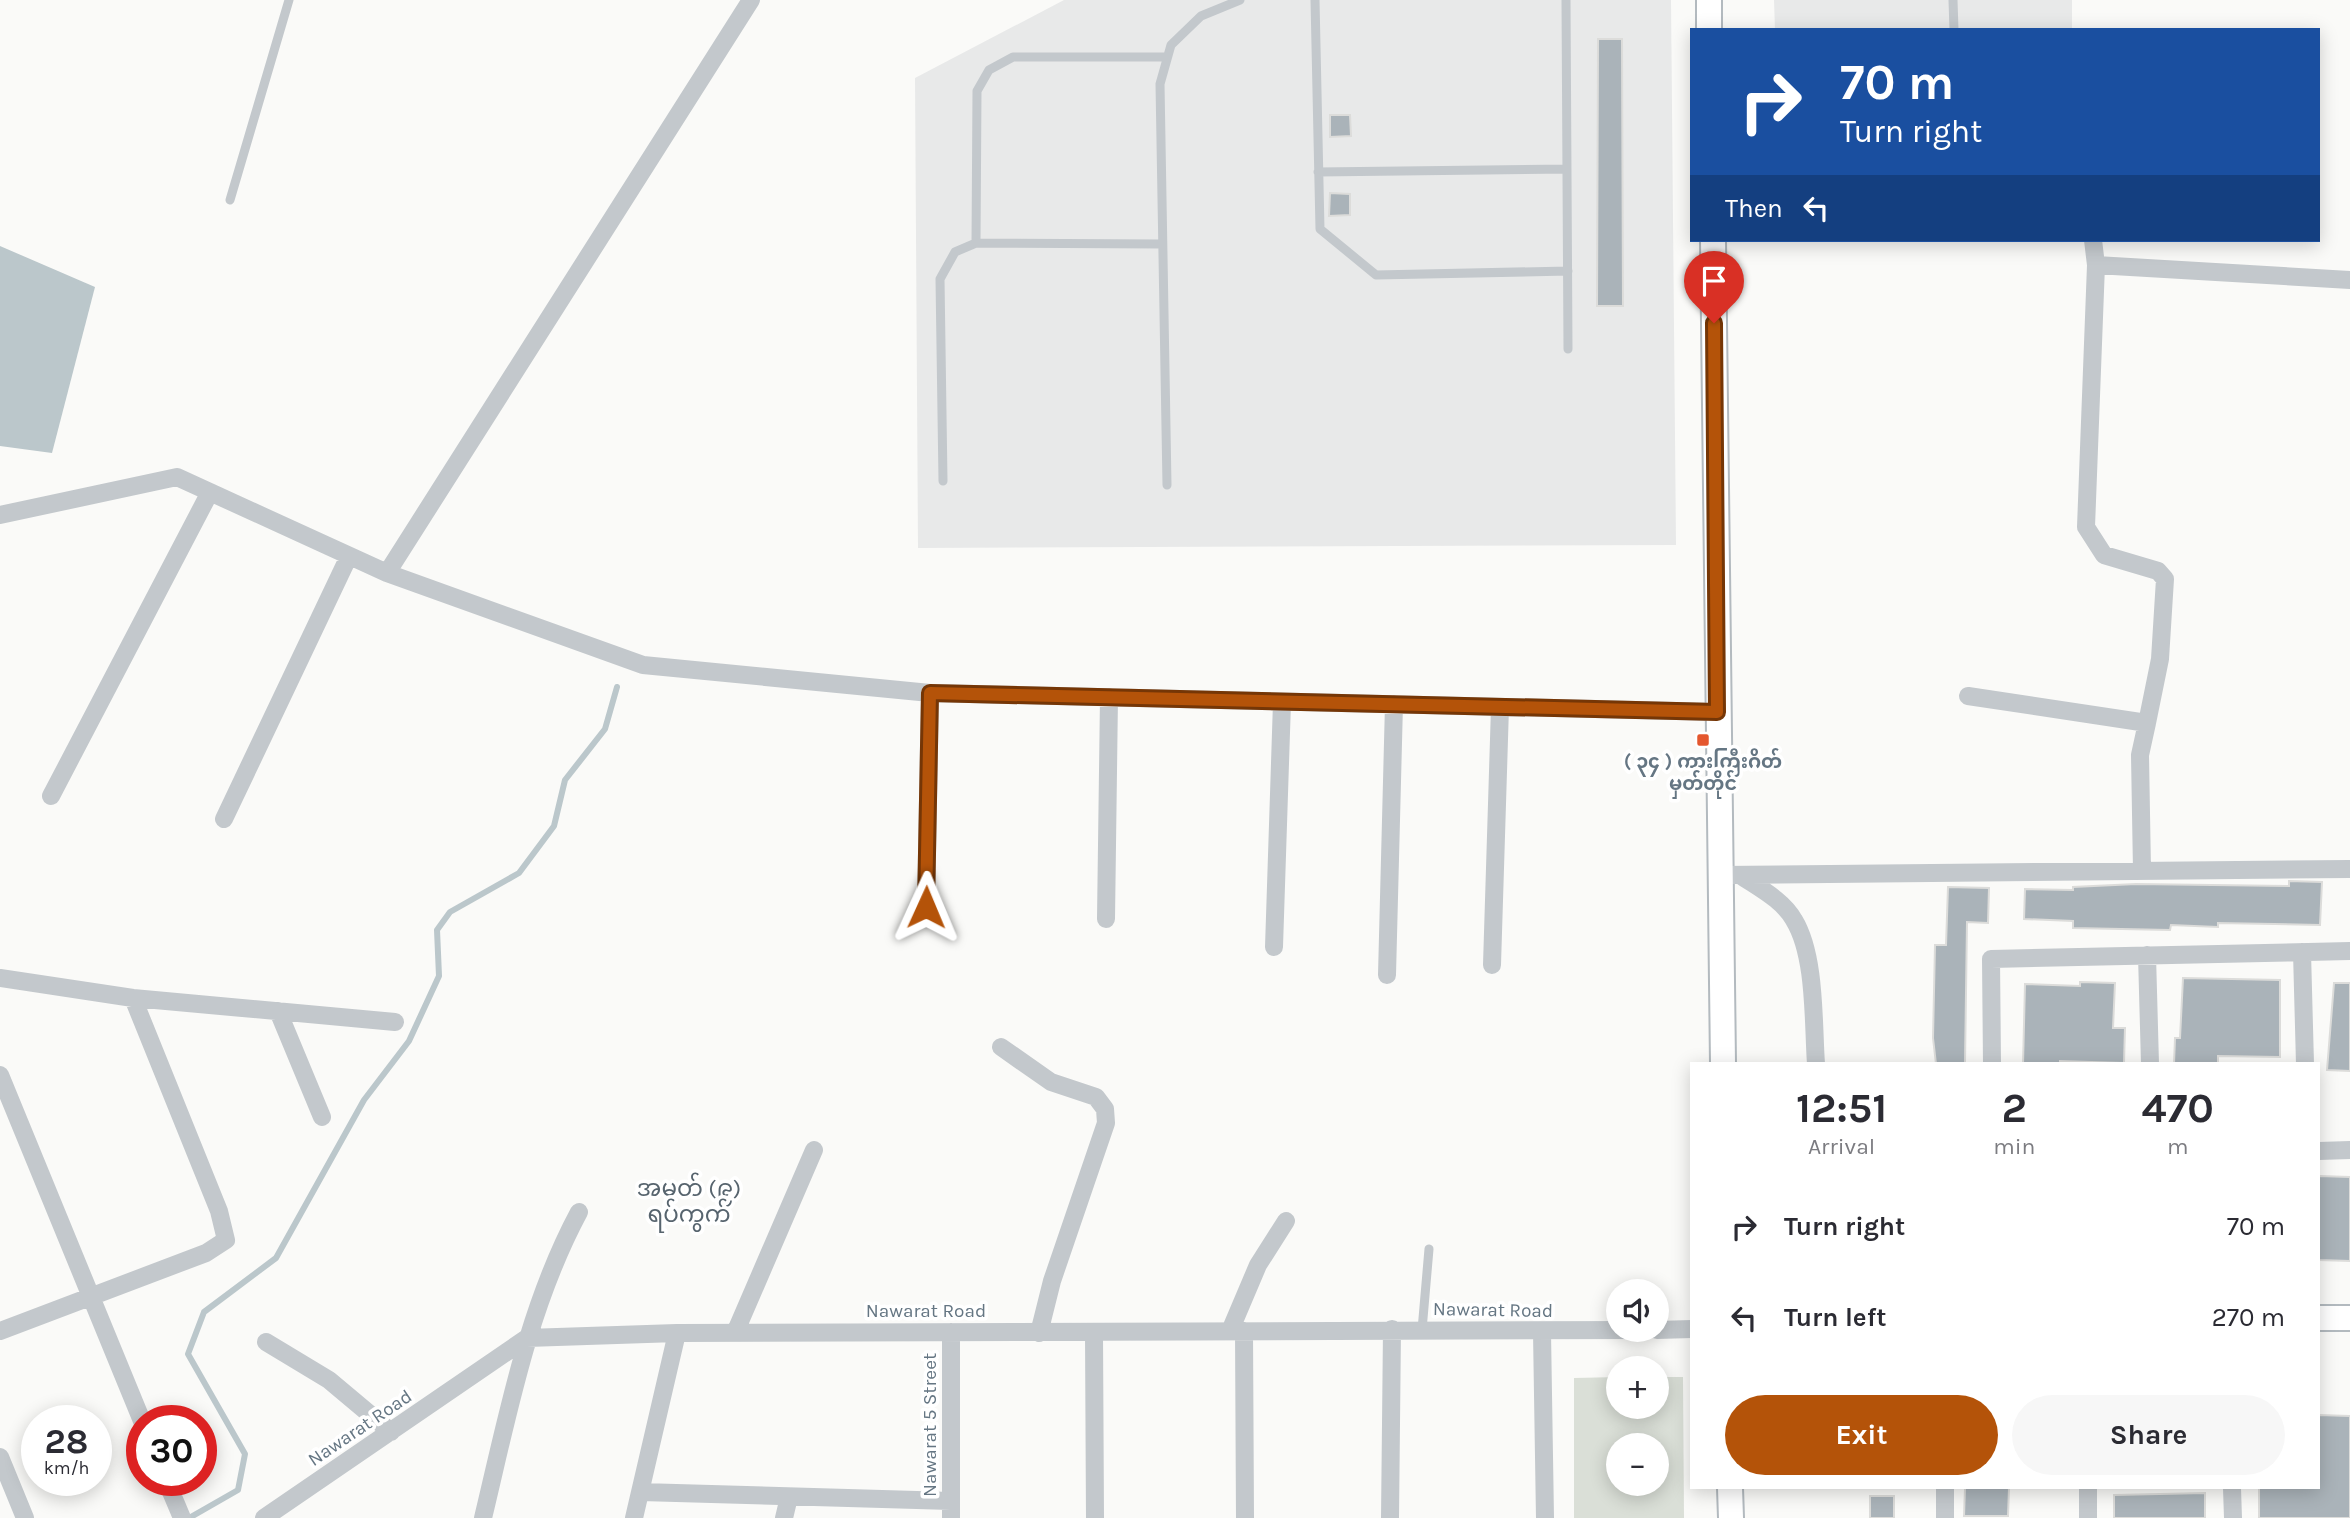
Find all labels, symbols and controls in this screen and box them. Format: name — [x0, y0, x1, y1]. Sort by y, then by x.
text: 70 m — [1840, 54, 1954, 111]
icon: right — [1725, 56, 1816, 147]
text: Turn right — [1840, 113, 1982, 150]
icon: left — [1797, 189, 1835, 227]
text: Then — [1725, 193, 1783, 224]
pin — [1684, 251, 1744, 323]
icon: arrive — [1695, 262, 1733, 300]
marker: ( ၃၄ ) ကားကြီးဂိတ် မှတ်တိုင် — [1695, 732, 1711, 748]
place label: ( ၃၄ ) ကားကြီးဂိတ် မှတ်တိုင် — [1624, 748, 1782, 799]
position arrow — [889, 870, 963, 944]
text: 12:51 — [1796, 1083, 1887, 1133]
text: 2 — [2002, 1083, 2027, 1133]
text: 470 — [2141, 1083, 2214, 1133]
text: Arrival — [1808, 1133, 1875, 1160]
text: min — [1993, 1133, 2035, 1160]
text: m — [2167, 1133, 2188, 1160]
district label: အမှတ် (၉) ရပ်ကွက် — [637, 1172, 741, 1233]
icon: right — [1725, 1208, 1763, 1246]
text: Turn right — [1784, 1211, 1905, 1242]
text: 70 m — [2227, 1211, 2285, 1242]
map controls — [1606, 1279, 1669, 1496]
button: sound — [1606, 1279, 1669, 1342]
street label: Nawarat Road — [1433, 1298, 1553, 1322]
icon: left — [1725, 1299, 1763, 1337]
street label: Nawarat Road — [866, 1300, 986, 1322]
text: Turn left — [1784, 1302, 1886, 1333]
text: 270 m — [2212, 1302, 2285, 1333]
street label: Nawarat 5 Street — [919, 1353, 941, 1497]
button: + — [1606, 1356, 1669, 1419]
street label: Nawarat Road — [304, 1385, 416, 1471]
button: Exit — [1725, 1395, 1998, 1475]
button: Share — [2012, 1395, 2285, 1475]
speed limit sign: 30 — [126, 1405, 217, 1496]
text: 28 — [45, 1421, 88, 1462]
button: − — [1606, 1433, 1669, 1496]
text: km/h — [44, 1457, 89, 1479]

